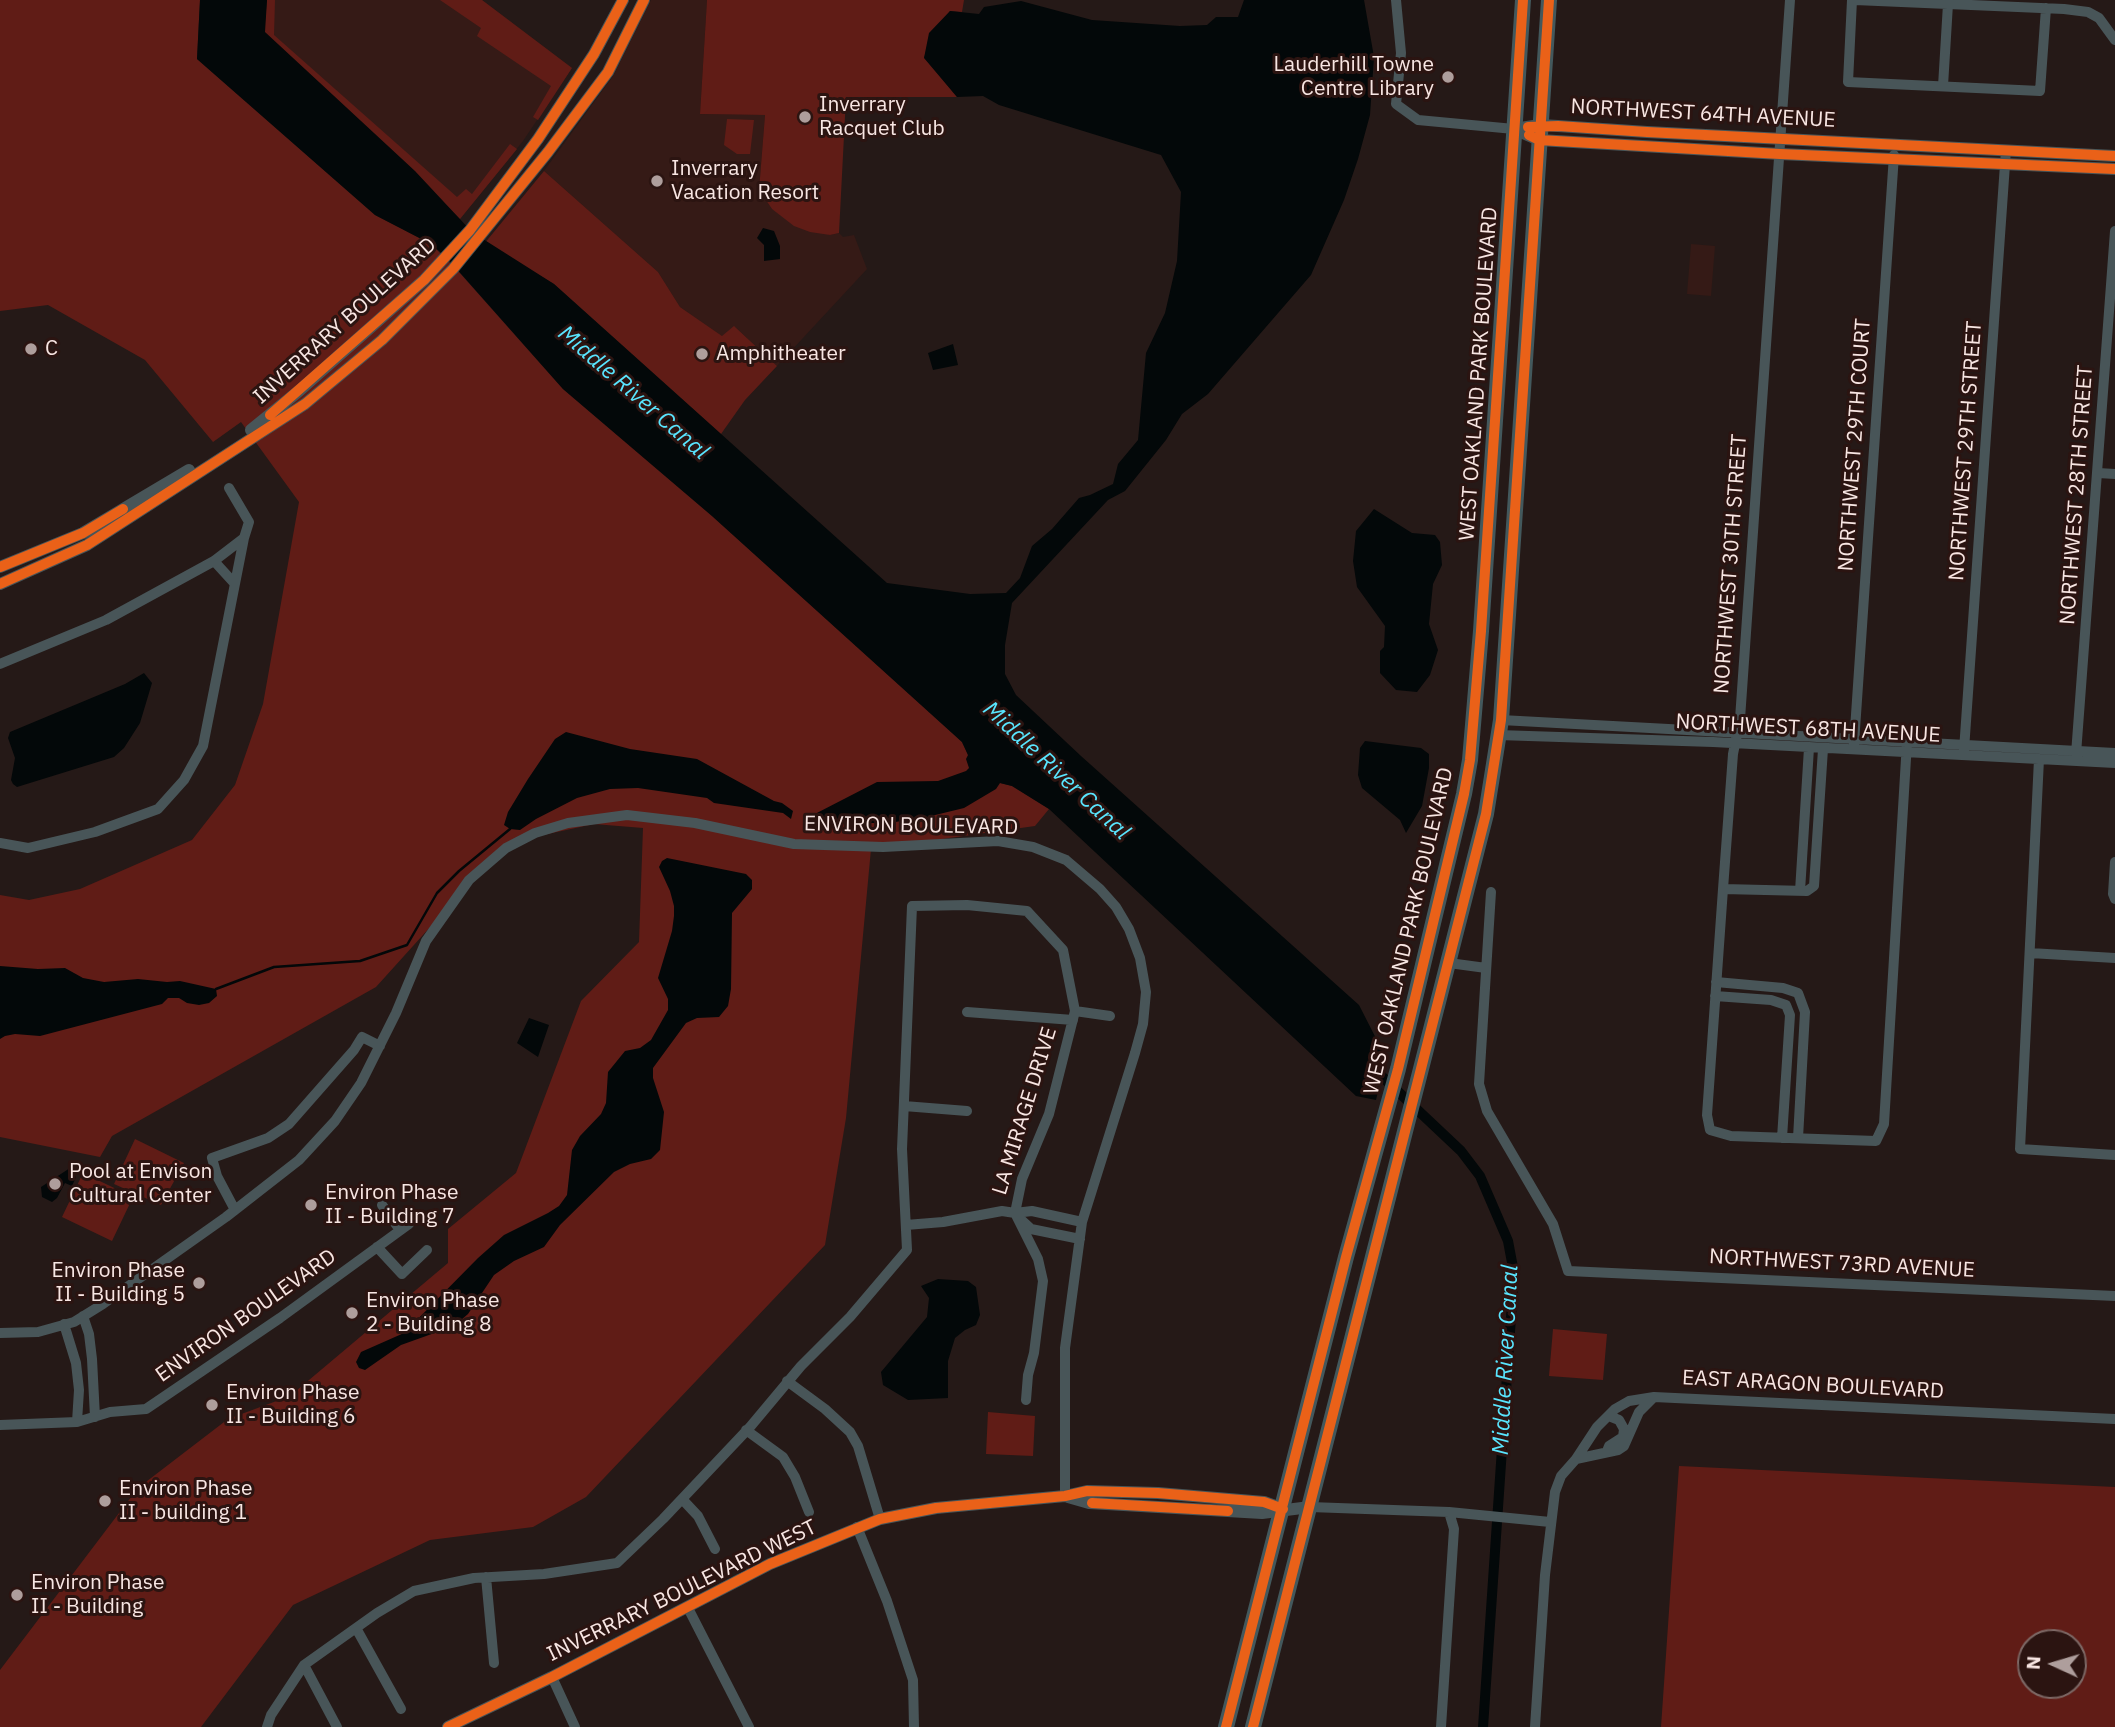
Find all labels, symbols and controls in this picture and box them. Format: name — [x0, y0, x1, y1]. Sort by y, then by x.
place label: Lauderhill Towne Centre Library — [1274, 52, 1434, 102]
marker: Lauderhill Towne Centre Library — [1440, 69, 1456, 85]
place label: Inverrary Racquet Club — [819, 92, 945, 142]
street label: NORTHWEST 64TH AVENUE — [1570, 94, 1836, 134]
marker: Inverrary Racquet Club — [797, 109, 813, 125]
place label: Inverrary Vacation Resort — [671, 156, 819, 206]
marker: Inverrary Vacation Resort — [649, 173, 665, 189]
street label: WEST OAKLAND PARK BOULEVARD — [1455, 206, 1503, 542]
street label: INVERRARY BOULEVARD — [249, 232, 441, 410]
street label: NORTHWEST 29TH COURT — [1834, 318, 1876, 572]
water label: Middle River Canal — [552, 320, 714, 466]
street label: NORTHWEST 29TH STREET — [1944, 320, 1988, 582]
place label: C — [45, 336, 58, 362]
marker: C — [23, 341, 39, 357]
place label: Amphitheater — [716, 341, 846, 367]
marker: Amphitheater — [694, 346, 710, 362]
street label: NORTHWEST 28TH STREET — [2055, 364, 2099, 626]
street label: NORTHWEST 30TH STREET — [1709, 433, 1753, 695]
water label: Middle River Canal — [977, 696, 1135, 846]
street label: NORTHWEST 68TH AVENUE — [1675, 709, 1941, 749]
street label: WEST OAKLAND PARK BOULEVARD — [1359, 765, 1459, 1097]
street label: ENVIRON BOULEVARD — [804, 812, 1018, 840]
street label: LA MIRAGE DRIVE — [987, 1024, 1063, 1198]
place label: Pool at Envison Cultural Center — [69, 1159, 213, 1209]
marker: Pool at Envison Cultural Center — [47, 1176, 63, 1192]
place label: Environ Phase II - Building 7 — [325, 1180, 458, 1230]
marker: Environ Phase II - Building 7 — [303, 1197, 319, 1213]
street label: ENVIRON BOULEVARD — [151, 1244, 341, 1388]
street label: NORTHWEST 73RD AVENUE — [1709, 1244, 1975, 1284]
place label: Environ Phase II - Building 5 — [52, 1258, 185, 1308]
water label: Middle River Canal — [1487, 1264, 1525, 1456]
marker: Environ Phase II - Building 5 — [191, 1275, 207, 1291]
place label: Environ Phase 2 - Building 8 — [366, 1288, 499, 1338]
marker: Environ Phase 2 - Building 8 — [344, 1305, 360, 1321]
street label: EAST ARAGON BOULEVARD — [1681, 1366, 1945, 1404]
place label: Environ Phase II - Building 6 — [226, 1380, 359, 1430]
marker: Environ Phase II - Building 6 — [204, 1397, 220, 1413]
place label: Environ Phase II - building 1 — [119, 1476, 252, 1526]
marker: Environ Phase II - building 1 — [97, 1493, 113, 1509]
street label: INVERRARY BOULEVARD WEST — [543, 1515, 821, 1667]
place label: Environ Phase II - Building — [31, 1570, 164, 1620]
marker: Environ Phase II - Building — [9, 1587, 25, 1603]
north arrow — [2017, 1629, 2087, 1699]
text: N — [2021, 1655, 2045, 1670]

